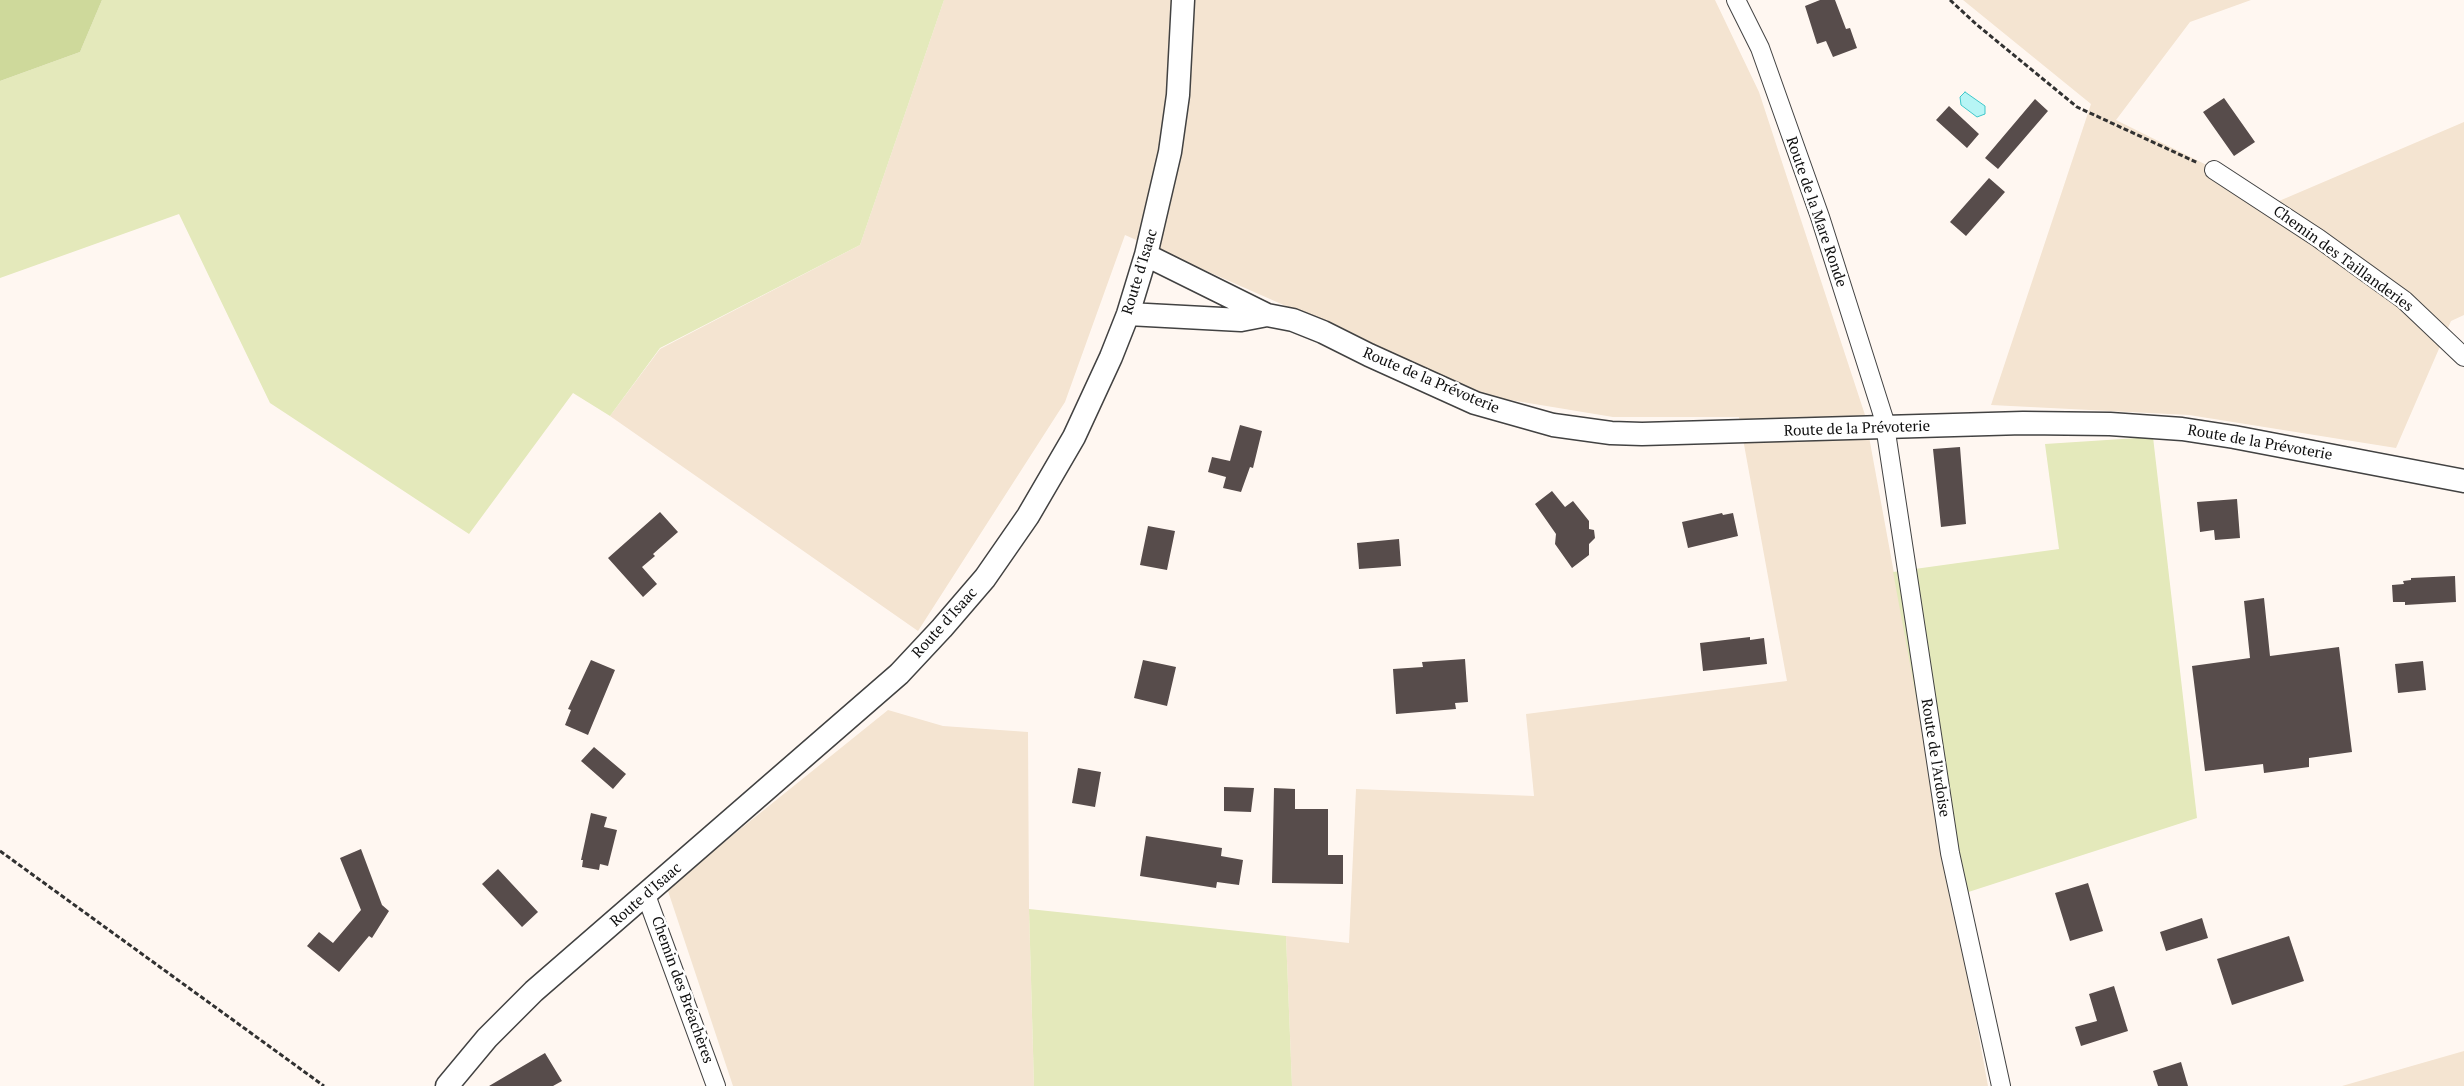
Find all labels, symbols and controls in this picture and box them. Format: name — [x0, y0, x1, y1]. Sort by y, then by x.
street label: Route de la Mare Ronde — [1782, 134, 1850, 290]
street label: Chemin des Taillanderies — [2269, 202, 2417, 316]
street label: Route d'Isaac — [1118, 227, 1162, 317]
street label: Route de la Prévoterie — [1360, 344, 1502, 418]
street label: Route de la Prévoterie — [1783, 417, 1931, 441]
street label: Route de la Prévoterie — [2186, 421, 2334, 465]
street label: Route d'Isaac — [909, 584, 981, 662]
street label: Route de l'Ardoise — [1917, 698, 1953, 818]
street label: Route d'Isaac — [607, 859, 685, 931]
street label: Chemin des Bréachères — [647, 914, 717, 1066]

